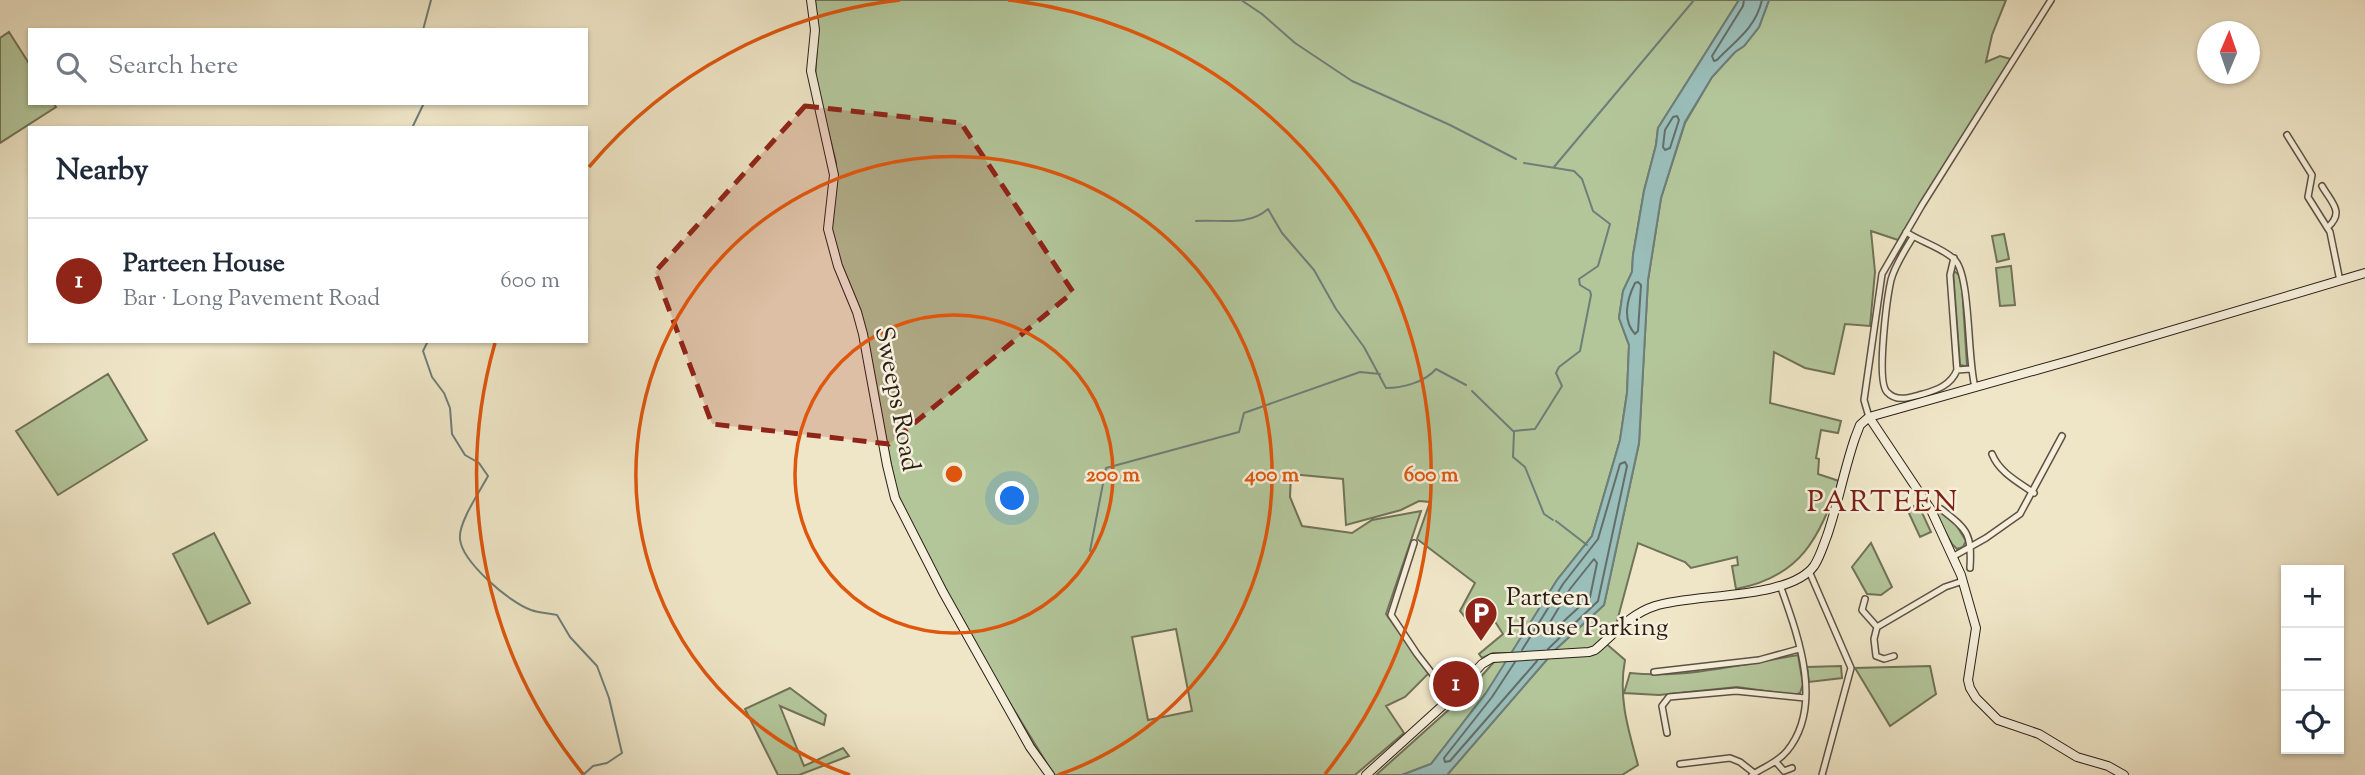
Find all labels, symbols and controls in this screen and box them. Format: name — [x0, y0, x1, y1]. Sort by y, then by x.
north arrow — [2197, 21, 2260, 84]
search box — [28, 28, 588, 105]
icon: search — [52, 48, 90, 86]
text: Search here — [108, 48, 238, 85]
text: Nearby — [56, 150, 148, 193]
text: Parteen House — [123, 246, 285, 283]
text: 1 — [75, 265, 83, 298]
text: 600 m — [500, 265, 560, 298]
text: Bar · Long Pavement Road — [123, 283, 380, 316]
street label: Sweeps Road — [864, 323, 928, 475]
text: 200 m — [1086, 461, 1141, 491]
text: 400 m — [1244, 461, 1300, 491]
text: 600 m — [1404, 461, 1459, 491]
centre of rings — [942, 462, 966, 486]
your location — [995, 481, 1029, 515]
district label: PARTEEN — [1807, 482, 1959, 525]
map controls — [2281, 565, 2344, 754]
button: + — [2281, 565, 2344, 628]
place label: Parteen House Parking — [1506, 580, 1669, 647]
parking icon: Parteen House Parking — [1462, 594, 1500, 643]
button: − — [2281, 628, 2344, 691]
pin: 1 — [1433, 658, 1479, 710]
button: locate — [2281, 691, 2344, 754]

